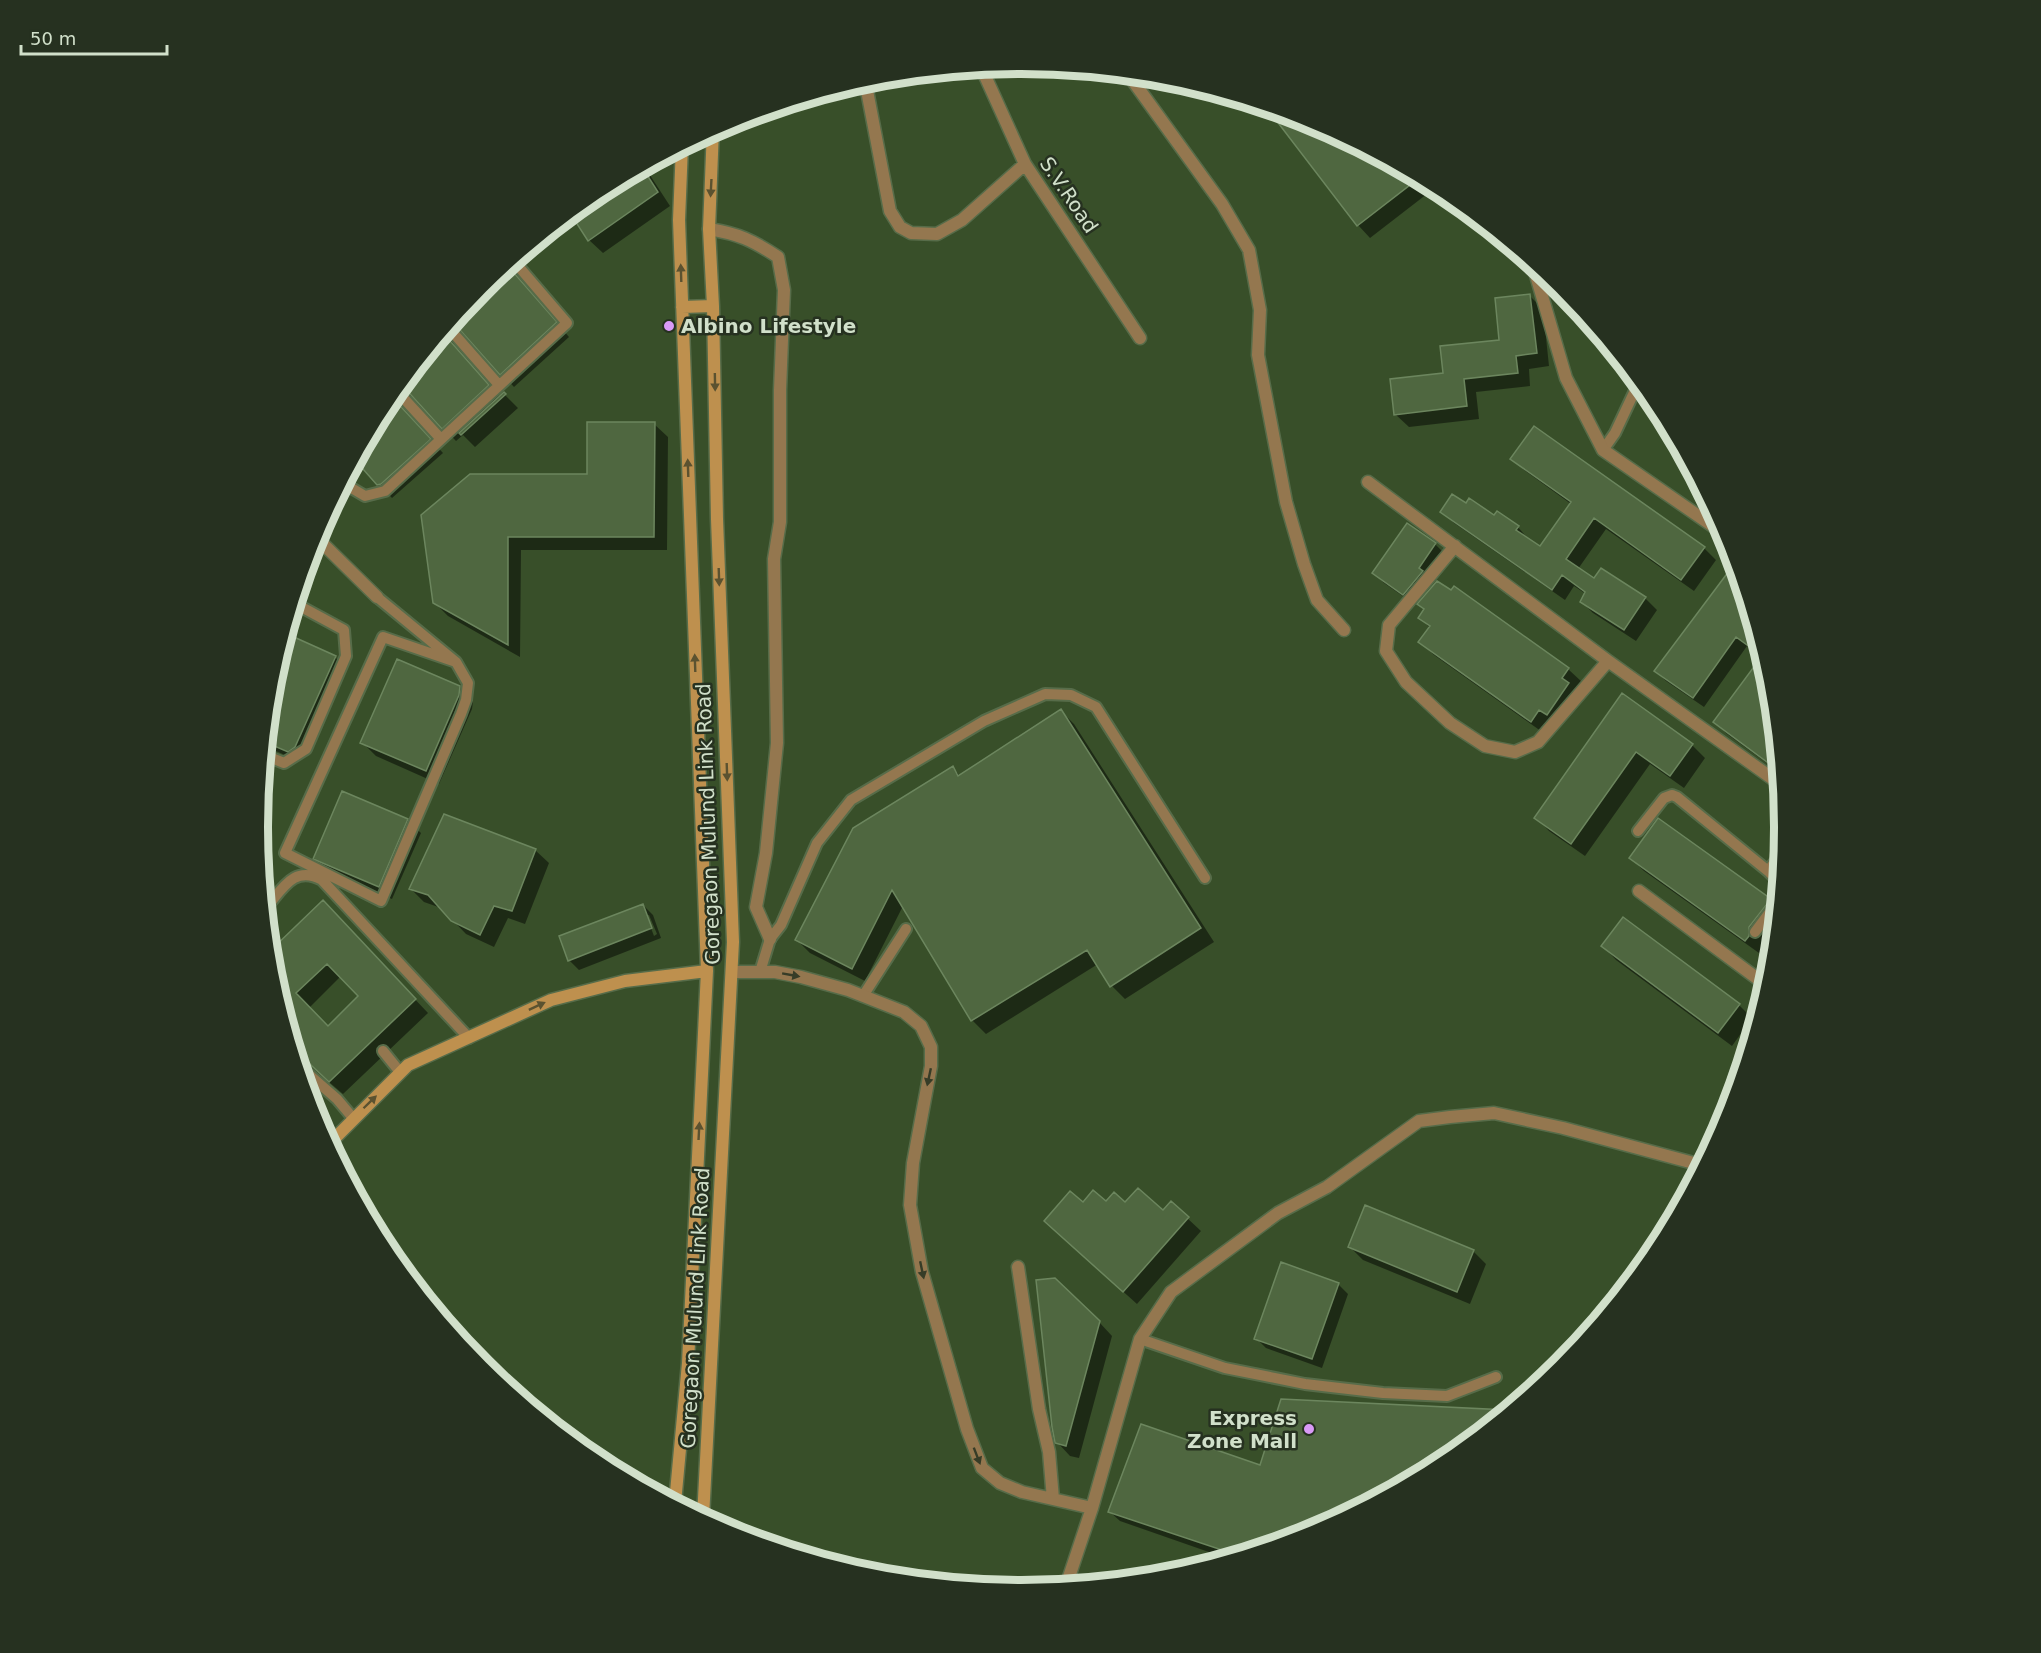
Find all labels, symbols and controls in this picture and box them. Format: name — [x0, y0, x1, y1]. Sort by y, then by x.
scale bar — [21, 18, 166, 56]
text: 50 m — [30, 28, 76, 49]
street label: S.V.Road — [1035, 152, 1103, 238]
one-way arrow — [706, 178, 715, 197]
one-way arrow — [676, 264, 685, 283]
place label: Albino Lifestyle — [681, 314, 856, 338]
marker: Albino Lifestyle — [662, 319, 676, 333]
one-way arrow — [710, 373, 719, 392]
one-way arrow — [683, 459, 692, 478]
one-way arrow — [715, 568, 724, 587]
one-way arrow — [690, 654, 700, 673]
street label: Goregaon Mulund Link Road — [691, 683, 725, 965]
one-way arrow — [722, 763, 731, 782]
one-way arrow — [781, 971, 800, 980]
one-way arrow — [528, 1002, 545, 1011]
one-way arrow — [924, 1068, 933, 1087]
one-way arrow — [362, 1096, 376, 1110]
one-way arrow — [695, 1121, 704, 1140]
street label: Goregaon Mulund Link Road — [676, 1167, 714, 1449]
one-way arrow — [918, 1260, 927, 1279]
place label: Express Zone Mall — [1187, 1406, 1297, 1453]
marker: Express Zone Mall — [1302, 1422, 1316, 1436]
one-way arrow — [973, 1448, 983, 1466]

